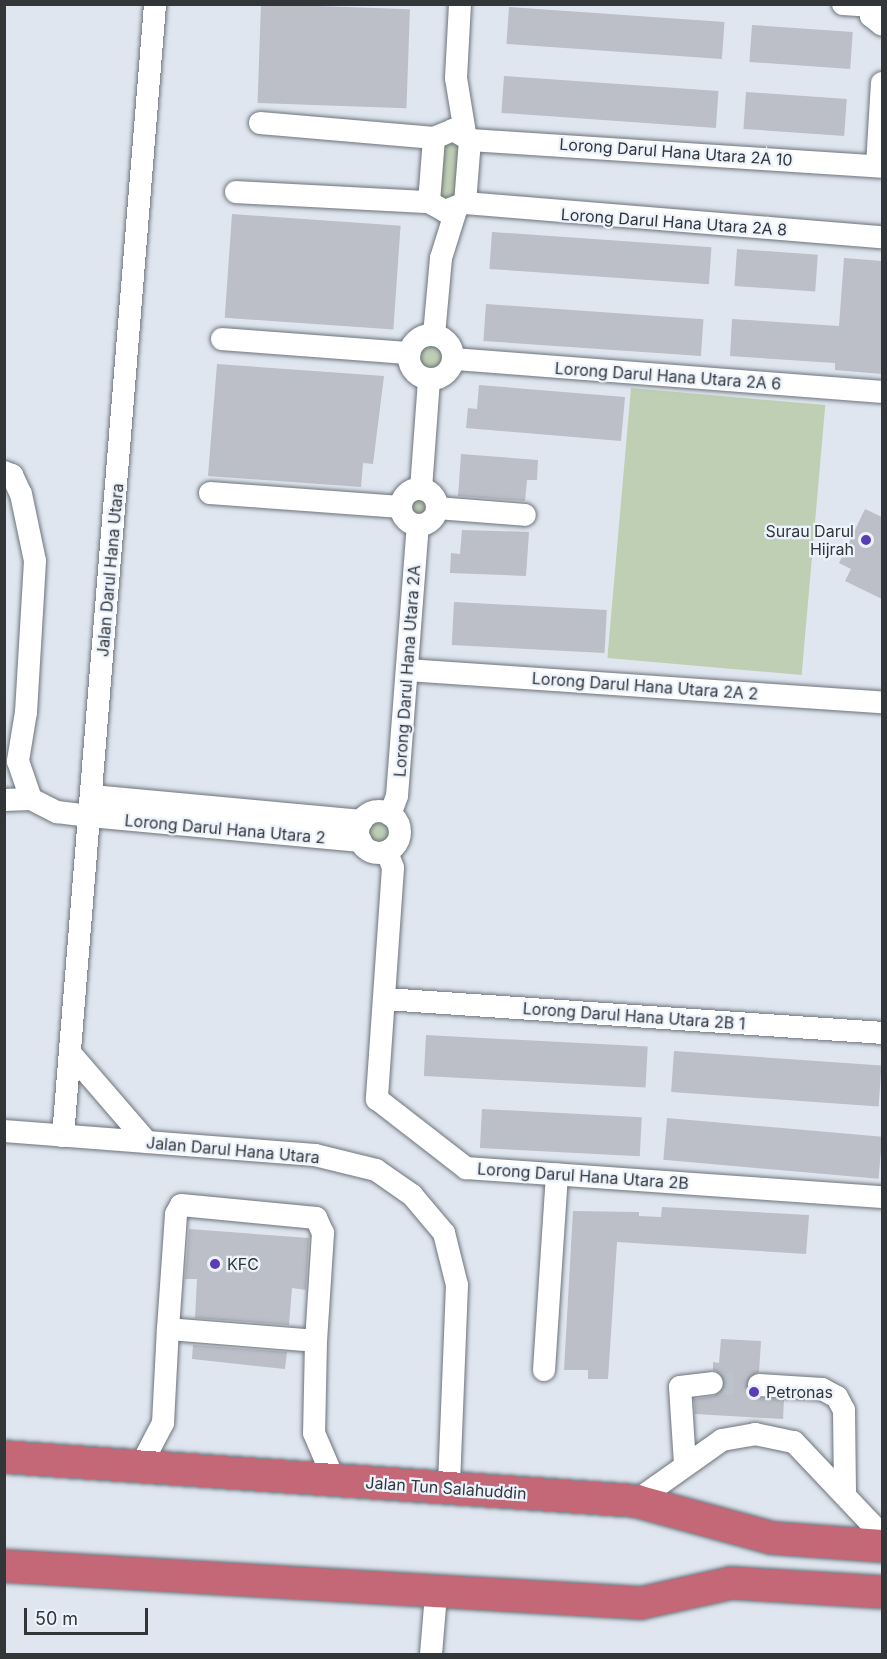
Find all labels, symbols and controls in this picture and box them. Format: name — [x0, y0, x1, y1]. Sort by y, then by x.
street label: Lorong Darul Hana Utara 2A 10 — [559, 134, 793, 170]
street label: Lorong Darul Hana Utara 2A 8 — [560, 205, 788, 239]
street label: Lorong Darul Hana Utara 2A 6 — [554, 359, 782, 393]
street label: Jalan Darul Hana Utara — [93, 482, 127, 658]
place label: Surau Darul Hijrah — [765, 521, 854, 559]
marker: Surau Darul Hijrah — [859, 533, 873, 547]
street label: Lorong Darul Hana Utara 2A — [390, 564, 424, 778]
street label: Lorong Darul Hana Utara 2A 2 — [531, 669, 759, 703]
street label: Lorong Darul Hana Utara 2 — [124, 811, 326, 847]
street label: Lorong Darul Hana Utara 2B 1 — [522, 999, 746, 1033]
street label: Jalan Darul Hana Utara — [145, 1133, 321, 1167]
street label: Lorong Darul Hana Utara 2B — [477, 1159, 689, 1193]
place label: KFC — [227, 1254, 259, 1274]
marker: KFC — [208, 1257, 222, 1271]
place label: Petronas — [766, 1382, 833, 1402]
marker: Petronas — [747, 1385, 761, 1399]
street label: Jalan Tun Salahuddin — [365, 1473, 527, 1503]
scale bar — [27, 1596, 152, 1634]
text: 50 m — [35, 1608, 78, 1629]

